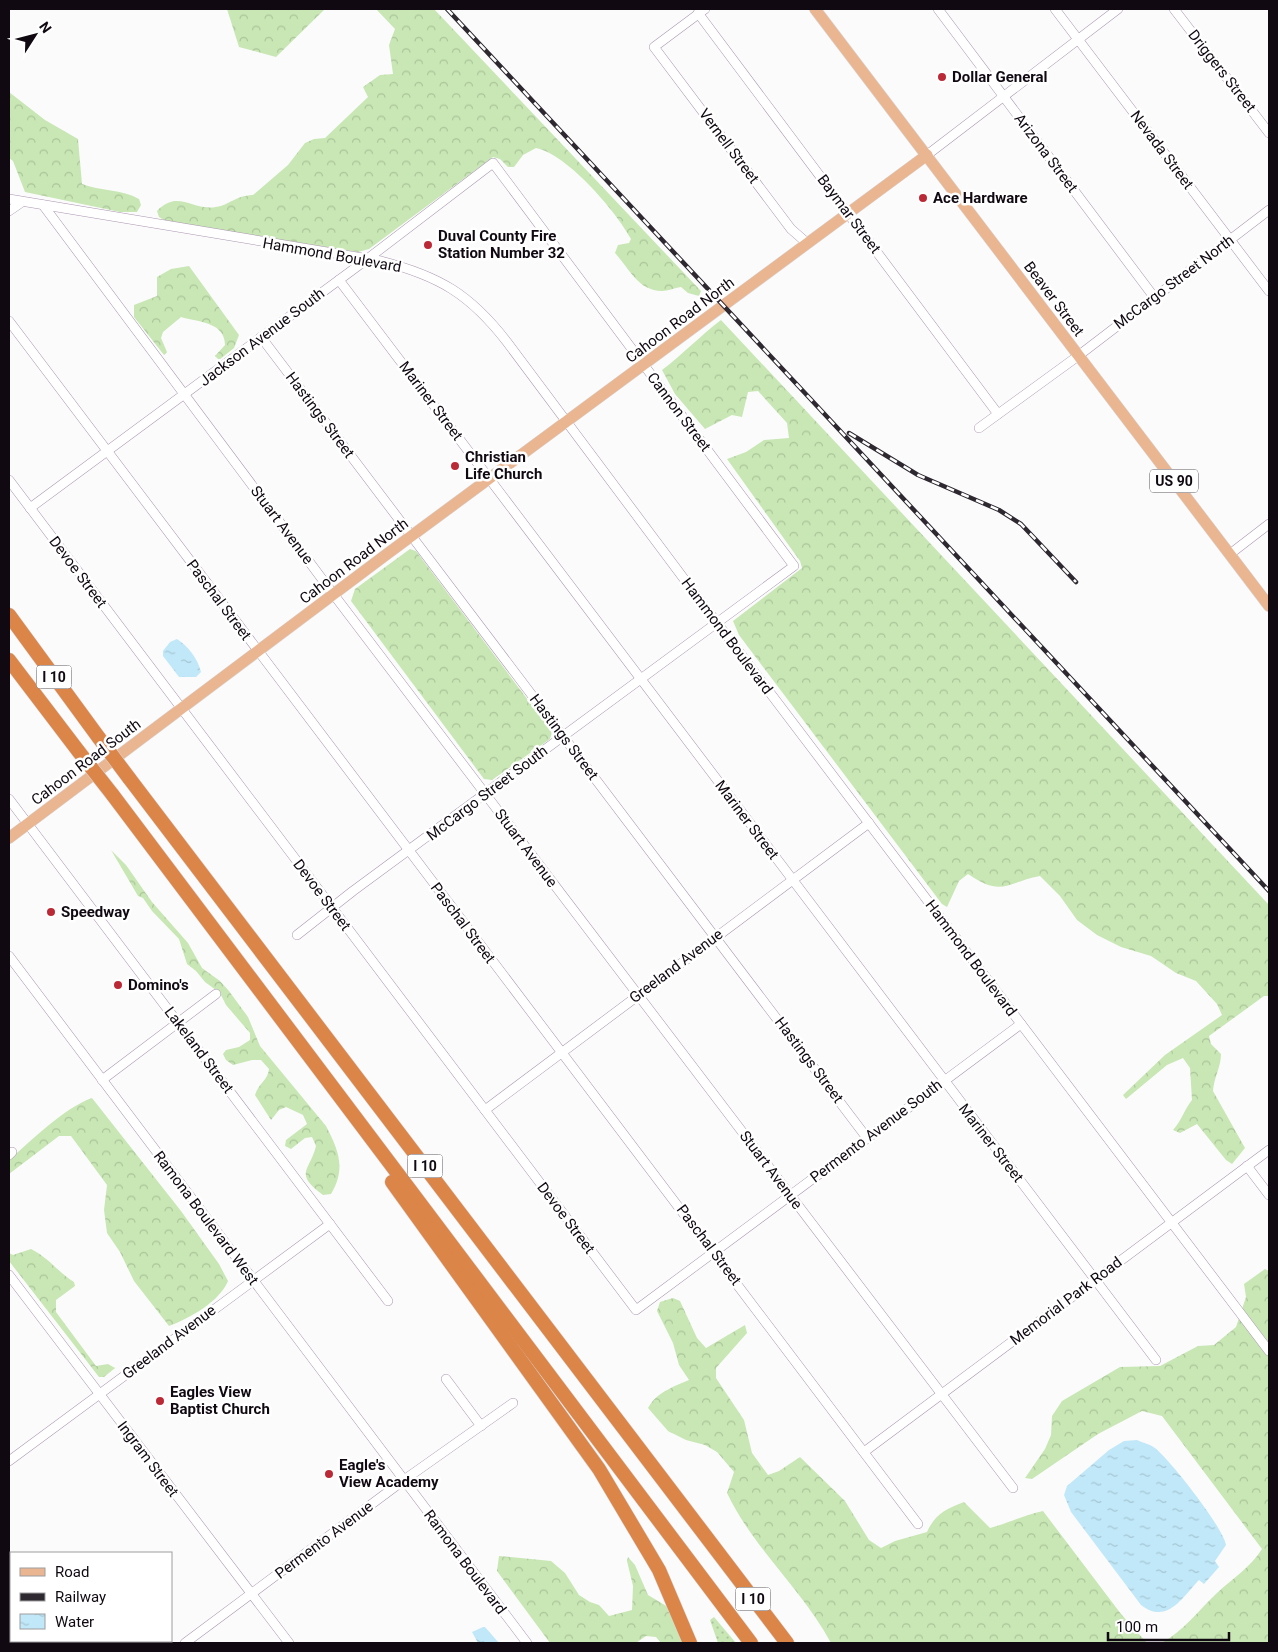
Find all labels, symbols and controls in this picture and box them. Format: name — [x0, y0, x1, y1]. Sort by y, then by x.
north arrow — [10, 10, 60, 60]
text: N — [36, 19, 55, 36]
street label: Driggers Street — [1184, 26, 1260, 116]
place label: Dollar General — [952, 68, 1048, 86]
marker: Dollar General — [936, 71, 948, 83]
street label: Vernell Street — [695, 105, 763, 187]
street label: Nevada Street — [1127, 107, 1197, 193]
street label: Arizona Street — [1010, 110, 1082, 196]
street label: Baymar Street — [813, 171, 885, 257]
place label: Ace Hardware — [933, 189, 1028, 207]
marker: Ace Hardware — [917, 192, 929, 204]
place label: Duval County Fire Station Number 32 — [438, 227, 565, 262]
street label: McCargo Street North — [1110, 231, 1238, 333]
street label: Hammond Boulevard — [261, 234, 403, 276]
marker: Duval County Fire Station Number 32 — [422, 239, 434, 251]
street label: Beaver Street — [1020, 258, 1088, 340]
street label: Cahoon Road North — [622, 273, 738, 367]
street label: Jackson Avenue South — [196, 284, 328, 390]
street label: Mariner Street — [395, 358, 467, 444]
street label: Hastings Street — [282, 368, 358, 462]
street label: Cannon Street — [643, 369, 715, 455]
place label: Christian Life Church — [465, 448, 542, 483]
marker: Christian Life Church — [449, 460, 461, 472]
road number: US 90 — [1150, 470, 1198, 492]
street label: Stuart Avenue — [247, 482, 317, 568]
street label: Cahoon Road North — [296, 514, 412, 608]
street label: Devoe Street — [45, 533, 111, 611]
street label: Paschal Street — [183, 556, 255, 644]
street label: Hammond Boulevard — [678, 574, 776, 698]
road number: I 10 — [36, 666, 72, 689]
street label: Hastings Street — [526, 690, 602, 784]
street label: Cahoon Road South — [28, 715, 144, 809]
street label: McCargo Street South — [423, 742, 551, 844]
street label: Mariner Street — [711, 777, 783, 863]
street label: Stuart Avenue — [491, 805, 561, 891]
street label: Devoe Street — [289, 856, 355, 934]
street label: Paschal Street — [427, 879, 499, 967]
street label: Hammond Boulevard — [922, 896, 1020, 1020]
place label: Speedway — [61, 903, 130, 921]
marker: Speedway — [45, 906, 57, 918]
street label: Greeland Avenue — [626, 925, 726, 1007]
place label: Domino's — [128, 976, 189, 994]
marker: Domino's — [112, 979, 124, 991]
street label: Lakeland Street — [161, 1003, 237, 1097]
street label: Hastings Street — [771, 1013, 847, 1107]
street label: Permento Avenue South — [806, 1076, 946, 1186]
street label: Mariner Street — [955, 1100, 1027, 1186]
street label: Stuart Avenue — [736, 1127, 806, 1213]
street label: Ramona Boulevard West — [150, 1147, 262, 1289]
road number: I 10 — [408, 1154, 442, 1178]
street label: Devoe Street — [533, 1179, 599, 1257]
street label: Paschal Street — [673, 1201, 745, 1289]
street label: Memorial Park Road — [1007, 1253, 1125, 1349]
street label: Greeland Avenue — [119, 1301, 219, 1383]
place label: Eagles View Baptist Church — [170, 1383, 270, 1418]
marker: Eagles View Baptist Church — [154, 1395, 166, 1407]
street label: Ingram Street — [114, 1418, 182, 1501]
place label: Eagle's View Academy — [339, 1456, 439, 1491]
marker: Eagle's View Academy — [323, 1468, 335, 1480]
street label: Permento Avenue — [272, 1497, 377, 1583]
street label: Ramona Boulevard — [420, 1506, 510, 1618]
legend — [10, 1552, 172, 1642]
text: Road — [55, 1563, 89, 1581]
text: Railway — [55, 1588, 106, 1606]
road number: I 10 — [736, 1588, 770, 1610]
scale bar — [1108, 1610, 1229, 1642]
text: Water — [55, 1613, 94, 1631]
text: 100 m — [1116, 1618, 1158, 1636]

